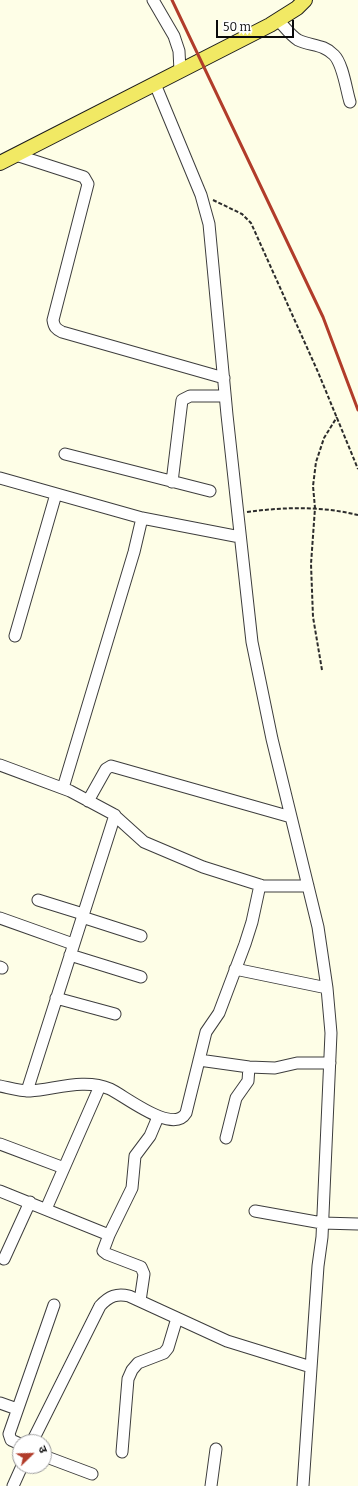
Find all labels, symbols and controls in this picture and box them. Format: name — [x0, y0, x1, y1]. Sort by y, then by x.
scale bar — [218, 12, 296, 38]
text: 50 m — [223, 20, 251, 34]
north arrow — [12, 1434, 52, 1474]
text: उ — [35, 1444, 50, 1455]

